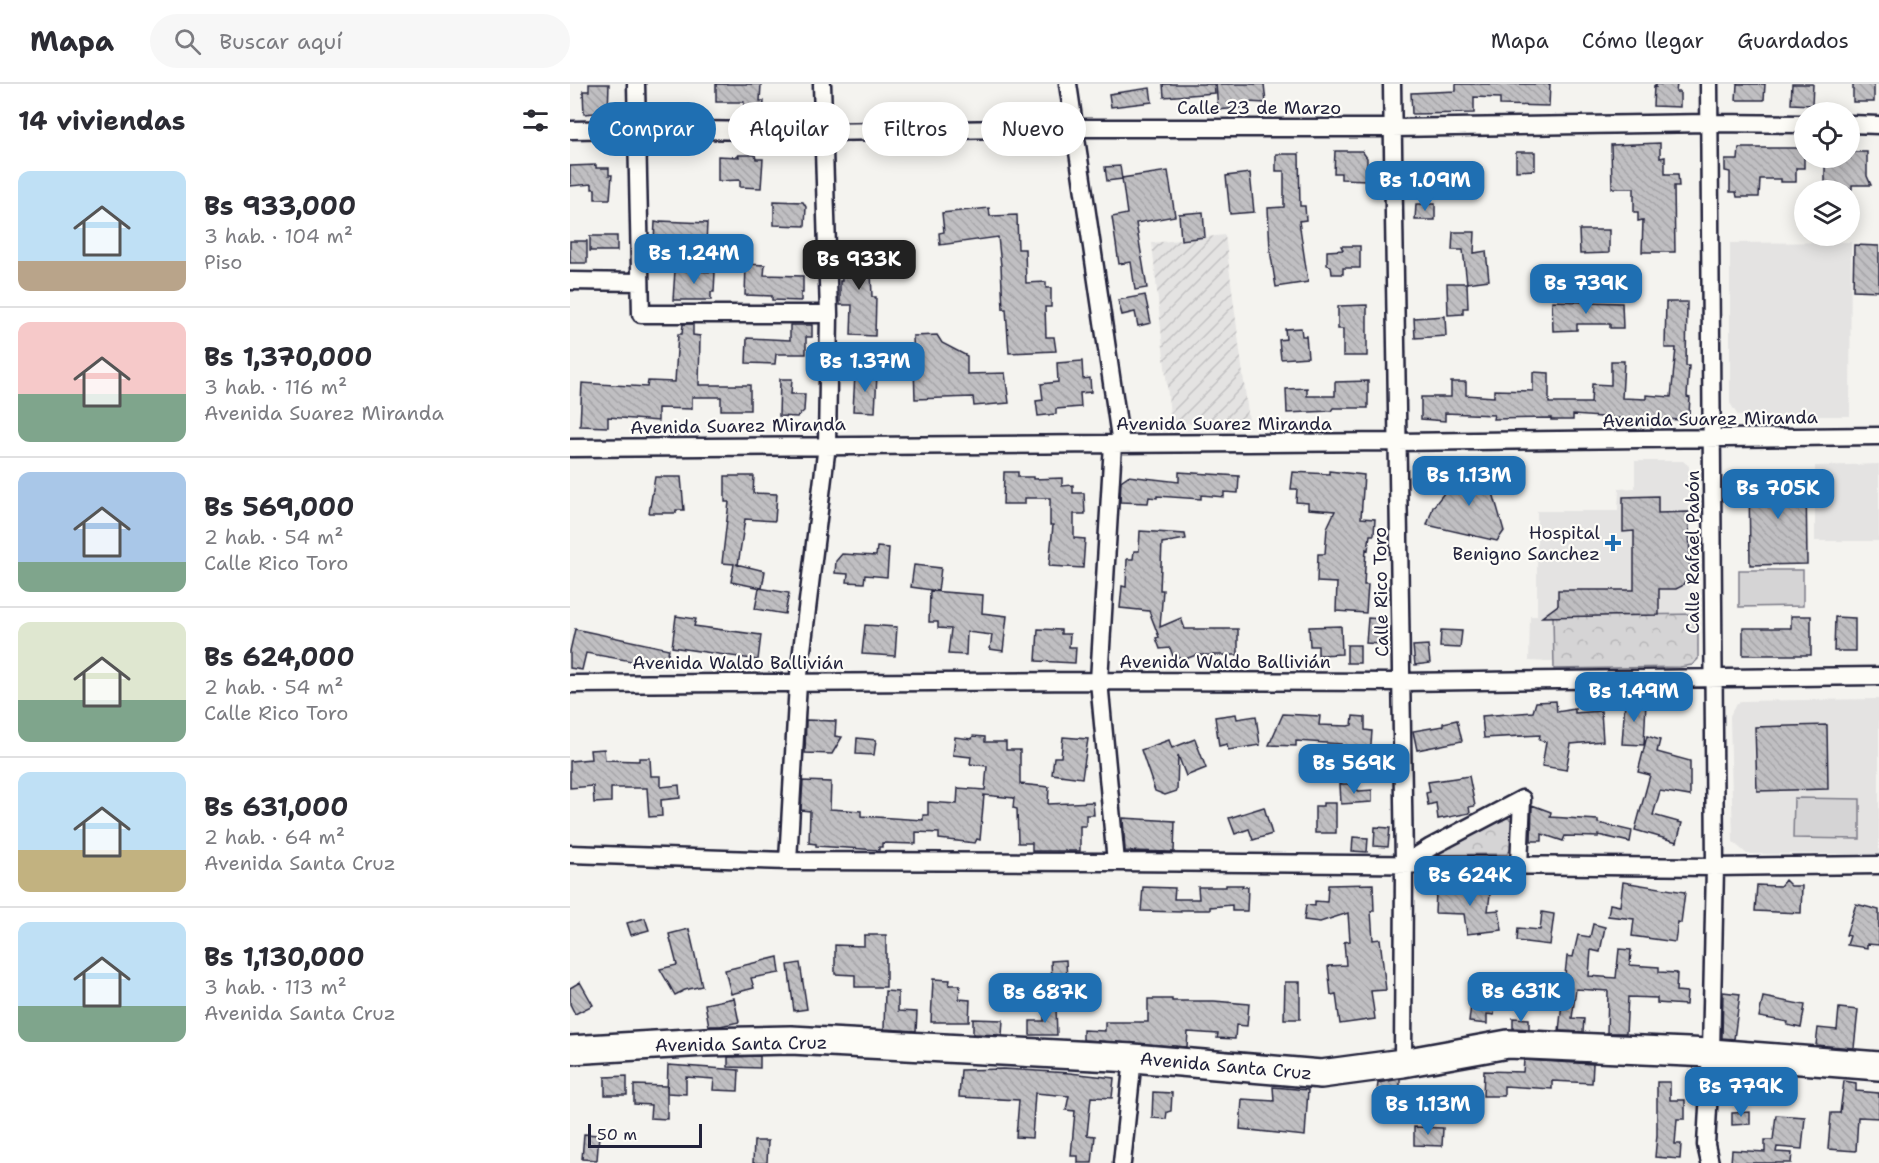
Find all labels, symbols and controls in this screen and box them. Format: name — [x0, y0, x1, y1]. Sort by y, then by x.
search box — [150, 14, 570, 68]
text: Mapa — [30, 22, 114, 60]
icon: search — [171, 25, 204, 58]
text: Buscar aquí — [219, 27, 342, 56]
text: Mapa — [1491, 27, 1549, 55]
text: Cómo llegar — [1582, 27, 1704, 55]
text: Guardados — [1737, 27, 1849, 55]
street label: Calle 23 de Marzo — [1177, 96, 1341, 120]
chip: Comprar — [588, 102, 716, 156]
chip: Alquilar — [728, 102, 850, 156]
chip: Filtros — [862, 102, 969, 156]
chip: Nuevo — [981, 102, 1086, 156]
map controls — [1794, 102, 1860, 246]
button: locate — [1794, 102, 1860, 168]
text: 14 viviendas — [18, 103, 186, 138]
icon: filters — [519, 104, 552, 137]
pin: Bs 1.09M — [1363, 161, 1487, 212]
text: Bs 1.09M — [1379, 167, 1471, 193]
button: layers — [1794, 180, 1860, 246]
text: Bs 933,000 — [204, 188, 356, 223]
icon: home — [66, 195, 138, 267]
text: 3 hab. · 104 m² — [204, 223, 353, 249]
pin: Bs 1.24M — [632, 234, 756, 285]
text: Bs 1.24M — [648, 240, 740, 266]
pin: Bs 933K — [804, 240, 914, 291]
text: Bs 933K — [817, 246, 901, 272]
text: Piso — [204, 249, 242, 275]
pin: Bs 739K — [1531, 264, 1641, 315]
text: Bs 739K — [1544, 270, 1628, 296]
text: Bs 1,370,000 — [204, 339, 373, 374]
pin: Bs 1.37M — [803, 342, 927, 393]
icon: home — [66, 346, 138, 418]
text: Bs 1.37M — [820, 348, 910, 374]
text: 3 hab. · 116 m² — [204, 374, 347, 400]
text: Avenida Suarez Miranda — [204, 400, 444, 426]
street label: Avenida Suarez Miranda — [1602, 405, 1818, 433]
street label: Avenida Suarez Miranda — [630, 412, 846, 440]
street label: Avenida Suarez Miranda — [1116, 412, 1332, 436]
pin: Bs 1.13M — [1407, 456, 1531, 507]
text: Bs 1.13M — [1427, 462, 1511, 488]
pin: Bs 705K — [1723, 469, 1833, 520]
street label: Calle Rafael Pabón — [1681, 470, 1705, 634]
text: Bs 705K — [1736, 475, 1820, 501]
text: Bs 569,000 — [204, 489, 354, 524]
icon: home — [66, 496, 138, 568]
place label: Hospital Benigno Sanchez — [1452, 521, 1601, 566]
text: 2 hab. · 54 m² — [204, 524, 344, 550]
street label: Calle Rico Toro — [1368, 527, 1394, 657]
marker: Hospital Benigno Sanchez — [1604, 534, 1622, 552]
text: Calle Rico Toro — [204, 550, 348, 576]
text: Bs 624,000 — [204, 639, 355, 674]
icon: home — [66, 646, 138, 718]
street label: Avenida Waldo Ballivián — [1119, 650, 1331, 674]
street label: Avenida Waldo Ballivián — [632, 651, 844, 675]
pin: Bs 1.49M — [1572, 672, 1696, 723]
text: 2 hab. · 54 m² — [204, 674, 344, 700]
text: Bs 1.49M — [1589, 678, 1679, 704]
text: Calle Rico Toro — [204, 700, 348, 726]
pin: Bs 569K — [1299, 744, 1409, 795]
text: Bs 569K — [1313, 750, 1395, 776]
text: Bs 631,000 — [204, 789, 348, 824]
icon: home — [66, 796, 138, 868]
text: 2 hab. · 64 m² — [204, 824, 345, 850]
text: Avenida Santa Cruz — [204, 850, 396, 876]
pin: Bs 624K — [1415, 856, 1525, 907]
text: Bs 624K — [1428, 862, 1512, 888]
text: Bs 1,130,000 — [204, 939, 365, 974]
icon: home — [66, 946, 138, 1018]
pin: Bs 631K — [1466, 972, 1576, 1023]
pin: Bs 687K — [990, 973, 1100, 1024]
text: 3 hab. · 113 m² — [204, 974, 347, 1000]
text: Bs 631K — [1482, 978, 1560, 1004]
text: Bs 687K — [1003, 979, 1087, 1005]
text: Avenida Santa Cruz — [204, 1000, 396, 1026]
street label: Avenida Santa Cruz — [655, 1030, 827, 1058]
street label: Avenida Santa Cruz — [1139, 1047, 1313, 1085]
pin: Bs 779K — [1686, 1067, 1796, 1118]
text: Bs 779K — [1699, 1073, 1783, 1099]
pin: Bs 1.13M — [1366, 1085, 1490, 1136]
text: Bs 1.13M — [1386, 1091, 1470, 1117]
scale bar — [588, 1121, 702, 1148]
text: 50 m — [597, 1124, 637, 1145]

